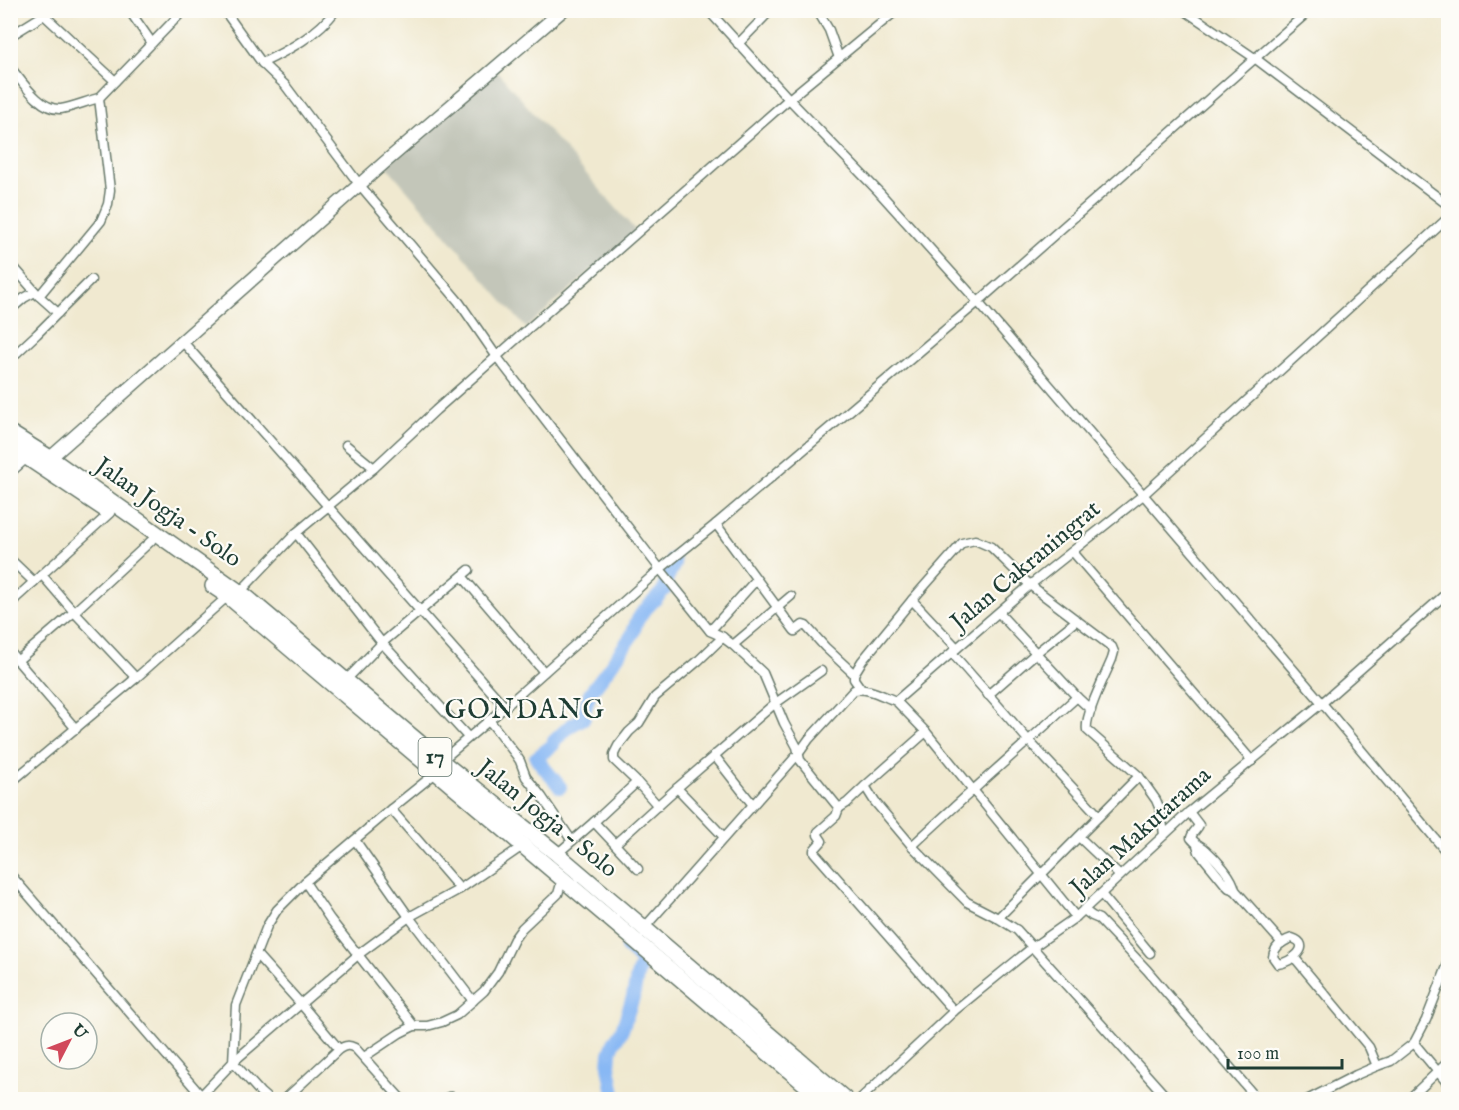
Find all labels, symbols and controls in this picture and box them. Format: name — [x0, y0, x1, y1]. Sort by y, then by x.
street label: Jalan Jogja - Solo — [86, 449, 247, 575]
street label: Jalan Cakraningrat — [942, 494, 1107, 640]
district label: GONDANG — [444, 694, 606, 728]
road number: 17 — [418, 738, 452, 776]
street label: Jalan Jogja - Solo — [468, 751, 624, 885]
street label: Jalan Makutarama — [1062, 760, 1219, 906]
north arrow — [39, 1011, 99, 1071]
text: U — [66, 1020, 91, 1044]
scale bar — [1228, 1032, 1342, 1070]
text: 100 m — [1237, 1043, 1279, 1066]

